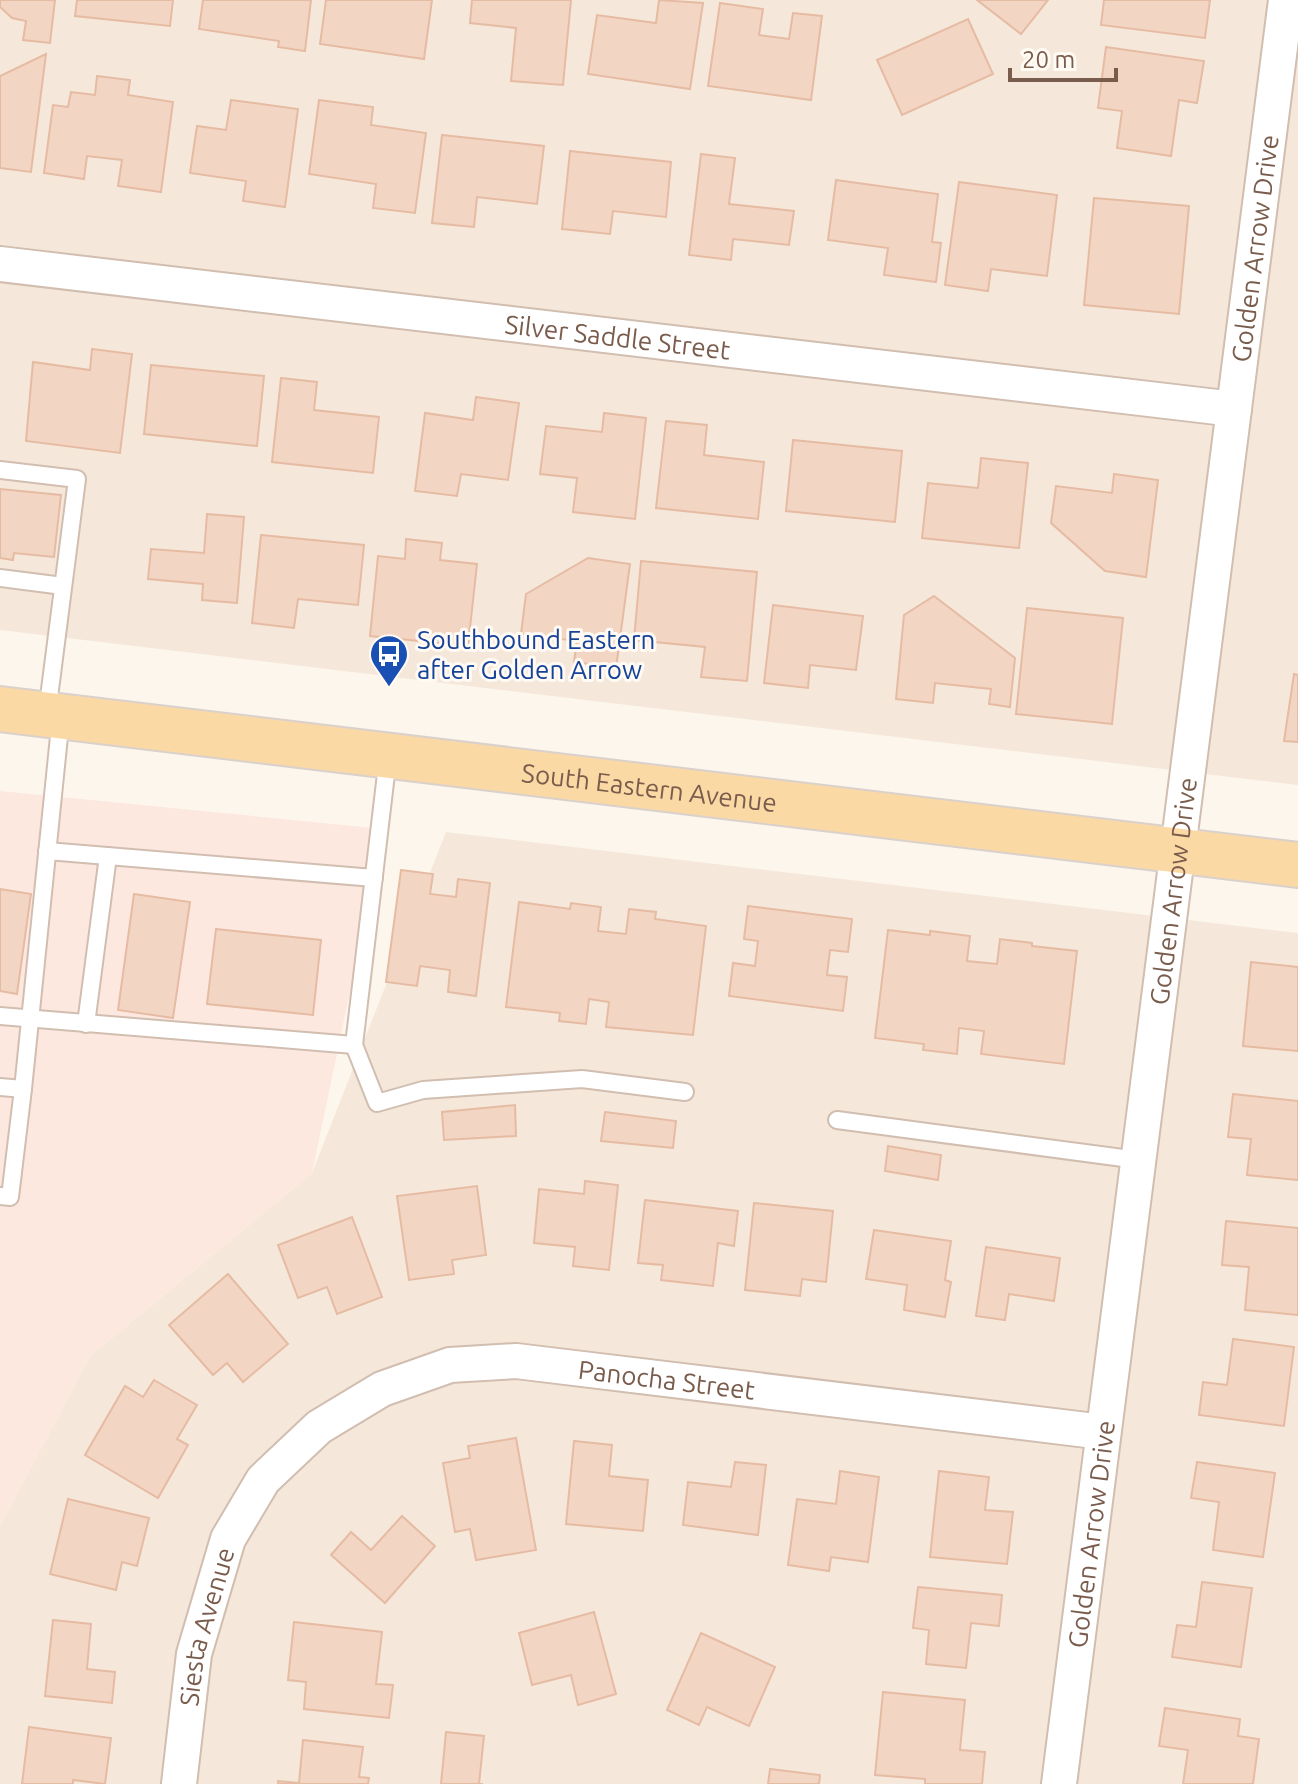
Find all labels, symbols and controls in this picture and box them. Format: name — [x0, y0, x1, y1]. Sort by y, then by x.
scale bar — [1010, 32, 1116, 82]
text: 20 m — [1022, 46, 1075, 73]
street label: Golden Arrow Drive — [1226, 133, 1283, 364]
street label: Silver Saddle Street — [503, 309, 732, 364]
place label: Southbound Eastern after Golden Arrow — [417, 625, 655, 684]
bus stop icon: Southbound Eastern after Golden Arrow — [368, 633, 410, 688]
street label: South Eastern Avenue — [520, 757, 779, 817]
street label: Golden Arrow Drive — [1144, 776, 1201, 1007]
street label: Panocha Street — [577, 1354, 757, 1404]
street label: Golden Arrow Drive — [1062, 1419, 1120, 1649]
street label: Siesta Avenue — [174, 1544, 239, 1708]

